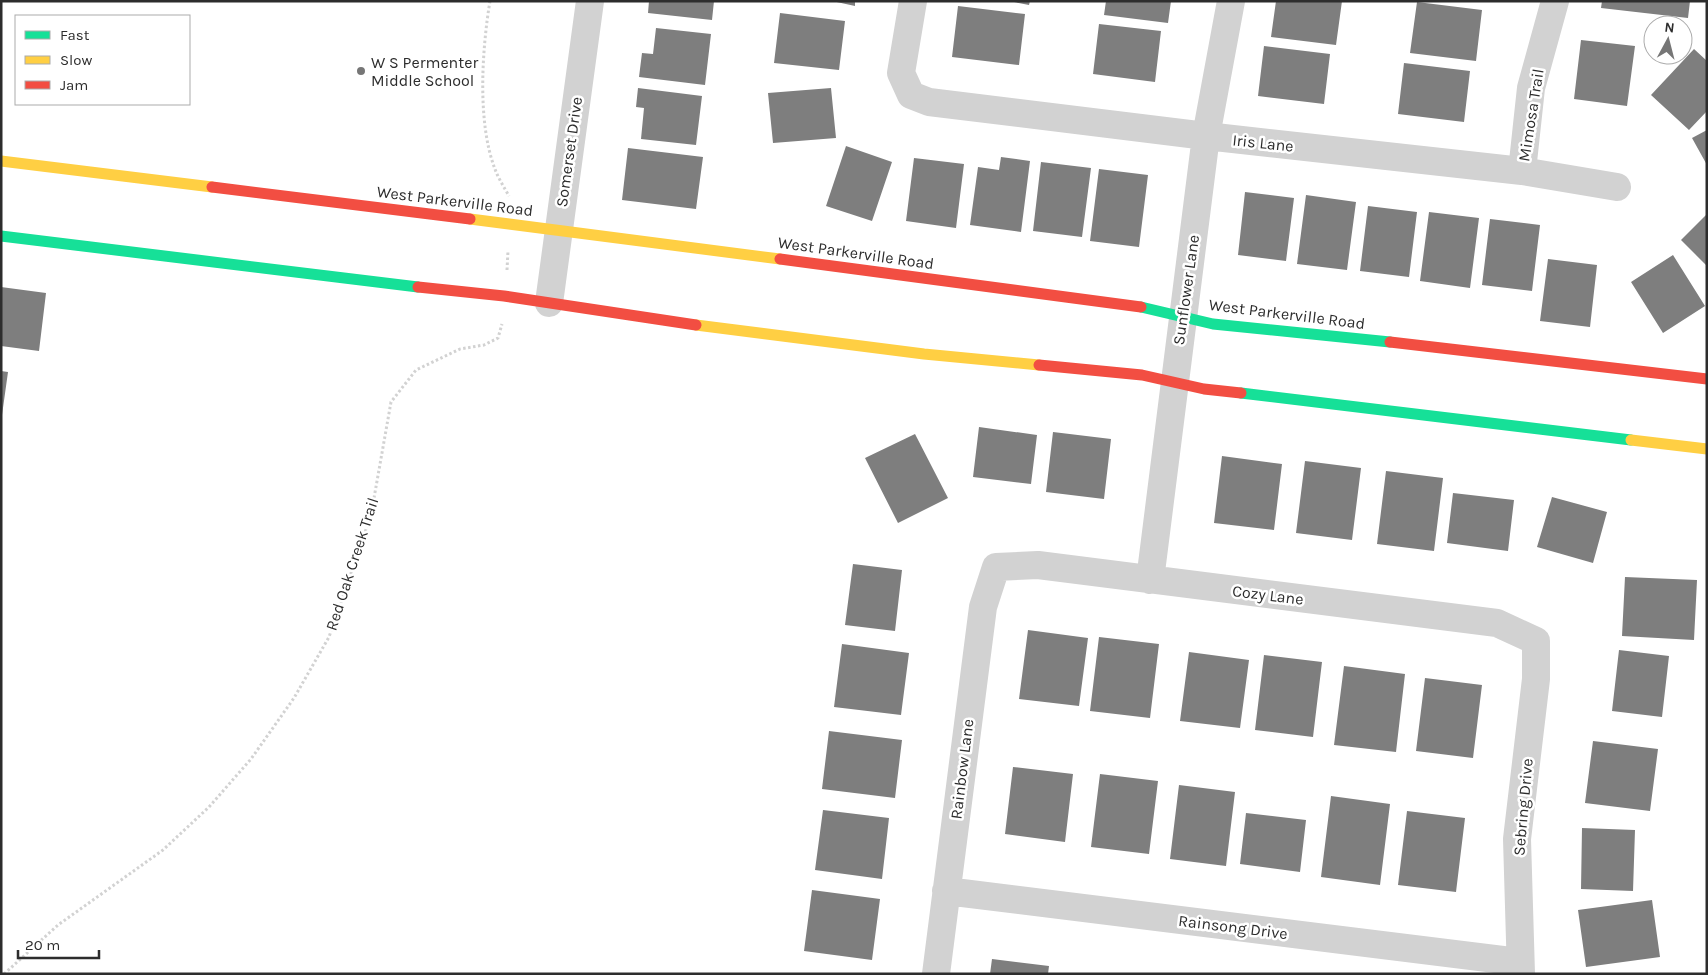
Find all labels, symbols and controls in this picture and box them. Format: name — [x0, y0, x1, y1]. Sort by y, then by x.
legend — [15, 15, 190, 105]
north arrow — [1643, 15, 1693, 65]
text: N — [1664, 19, 1676, 37]
text: Fast — [60, 26, 90, 44]
text: Slow — [60, 51, 92, 69]
place label: W S Permenter Middle School — [371, 53, 479, 90]
marker: W S Permenter Middle School — [355, 65, 367, 77]
street label: Mimosa Trail — [1514, 67, 1548, 163]
text: Jam — [60, 76, 88, 94]
street label: Somerset Drive — [552, 96, 586, 208]
street label: Iris Lane — [1231, 130, 1295, 156]
street label: West Parkerville Road — [376, 182, 534, 220]
street label: West Parkerville Road — [777, 233, 935, 273]
street label: Sunflower Lane — [1169, 234, 1203, 346]
street label: West Parkerville Road — [1208, 295, 1366, 333]
street label: Red Oak Creek Trail — [322, 495, 382, 633]
street label: Cozy Lane — [1231, 581, 1305, 609]
street label: Rainbow Lane — [946, 718, 978, 820]
street label: Sebring Drive — [1509, 757, 1537, 857]
street label: Rainsong Drive — [1177, 911, 1289, 943]
scale bar — [18, 928, 99, 960]
text: 20 m — [25, 936, 60, 954]

